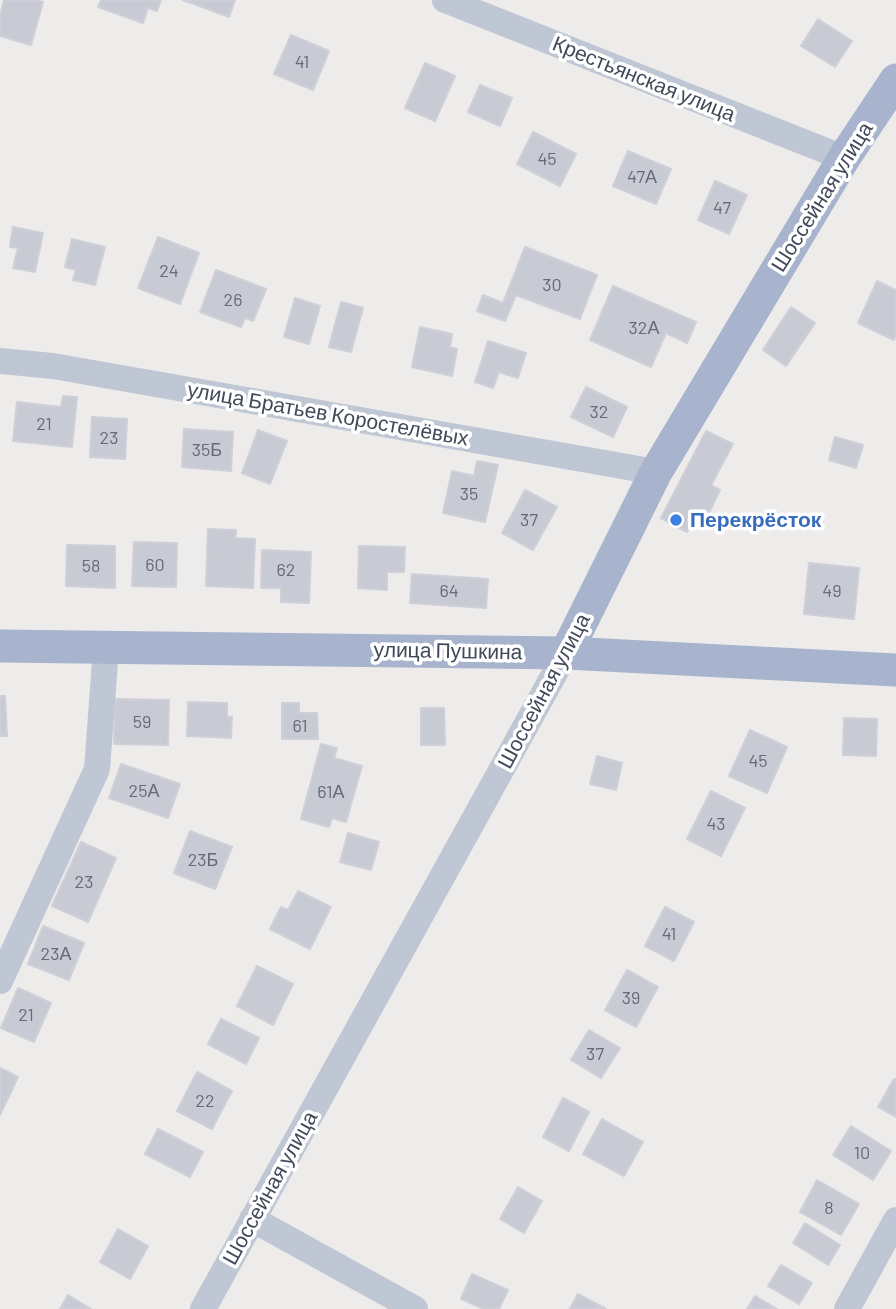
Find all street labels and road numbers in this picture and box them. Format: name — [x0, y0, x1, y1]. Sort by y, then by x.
street label: Крестьянская улица — [549, 31, 739, 127]
street label: Шоссейная улица — [766, 117, 878, 277]
street label: улица Братьев Коростелёвых — [185, 377, 471, 451]
street label: Шоссейная улица — [493, 609, 595, 773]
street label: улица Пушкина — [374, 637, 522, 665]
street label: Шоссейная улица — [217, 1107, 323, 1269]

